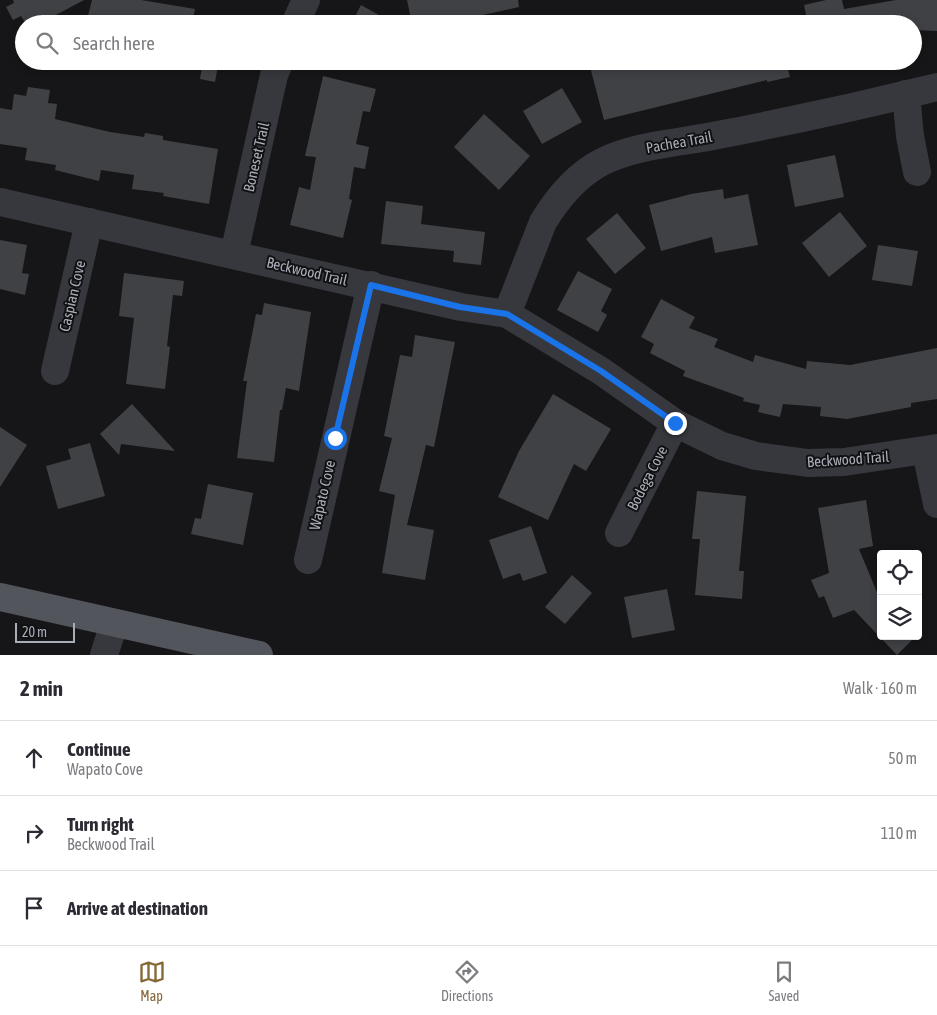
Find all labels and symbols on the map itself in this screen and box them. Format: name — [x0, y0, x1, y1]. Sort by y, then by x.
street label: Boneset Trail — [240, 121, 272, 193]
street label: Pachea Trail — [645, 128, 713, 156]
street label: Beckwood Trail — [265, 253, 349, 289]
street label: Caspian Cove — [56, 259, 88, 333]
route end — [664, 412, 687, 435]
route start — [324, 427, 347, 450]
street label: Bodega Cove — [624, 443, 670, 513]
street label: Beckwood Trail — [806, 448, 890, 470]
street label: Wapato Cove — [306, 458, 338, 532]
scale bar — [15, 620, 75, 643]

